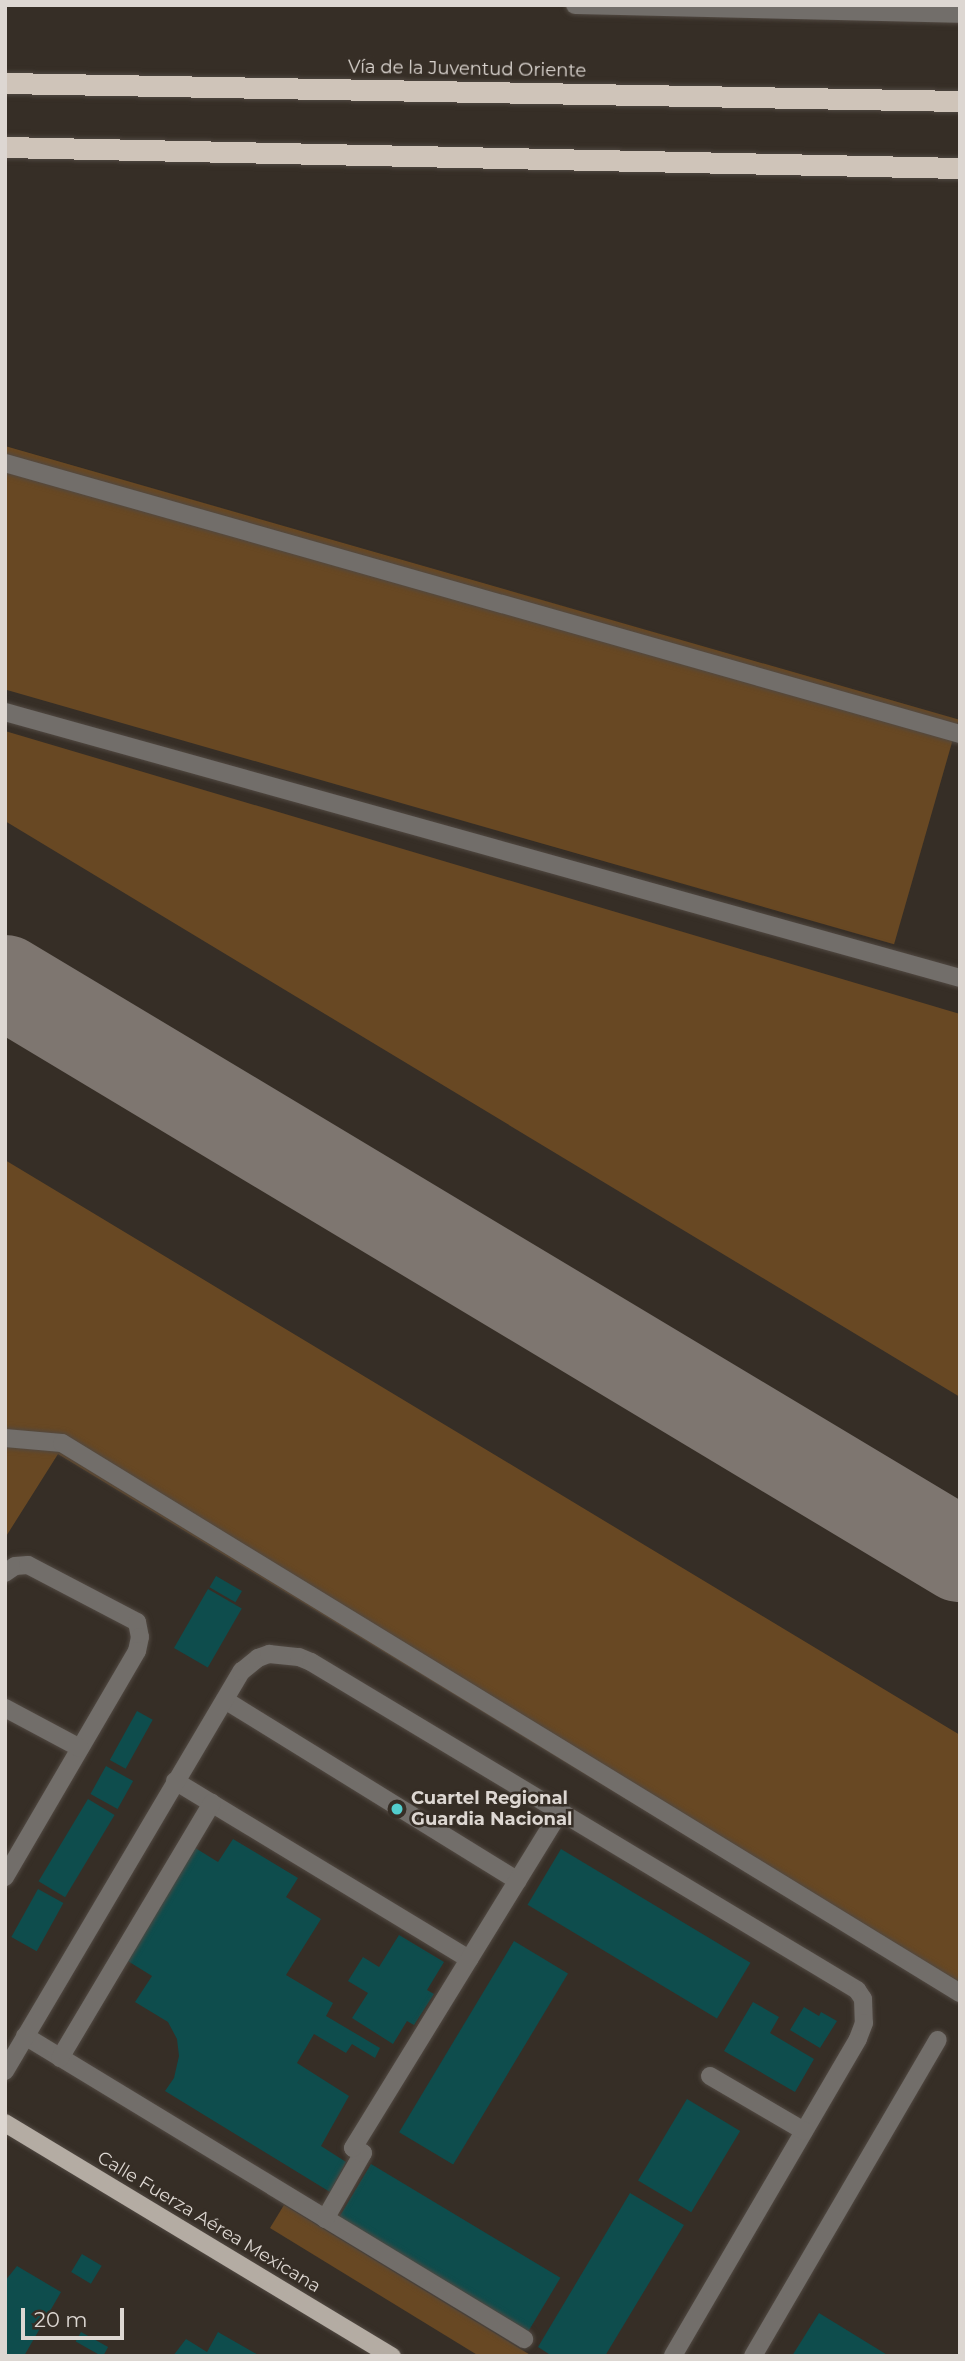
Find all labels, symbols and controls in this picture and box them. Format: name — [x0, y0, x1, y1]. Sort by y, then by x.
street label: Vía de la Juventud Oriente — [348, 56, 586, 82]
place label: Cuartel Regional Guardia Nacional — [411, 1788, 572, 1830]
marker: Cuartel Regional Guardia Nacional — [389, 1801, 405, 1817]
street label: Calle Fuerza Aérea Mexicana — [93, 2147, 325, 2297]
scale bar — [24, 2294, 128, 2338]
text: 20 m — [34, 2307, 88, 2332]

